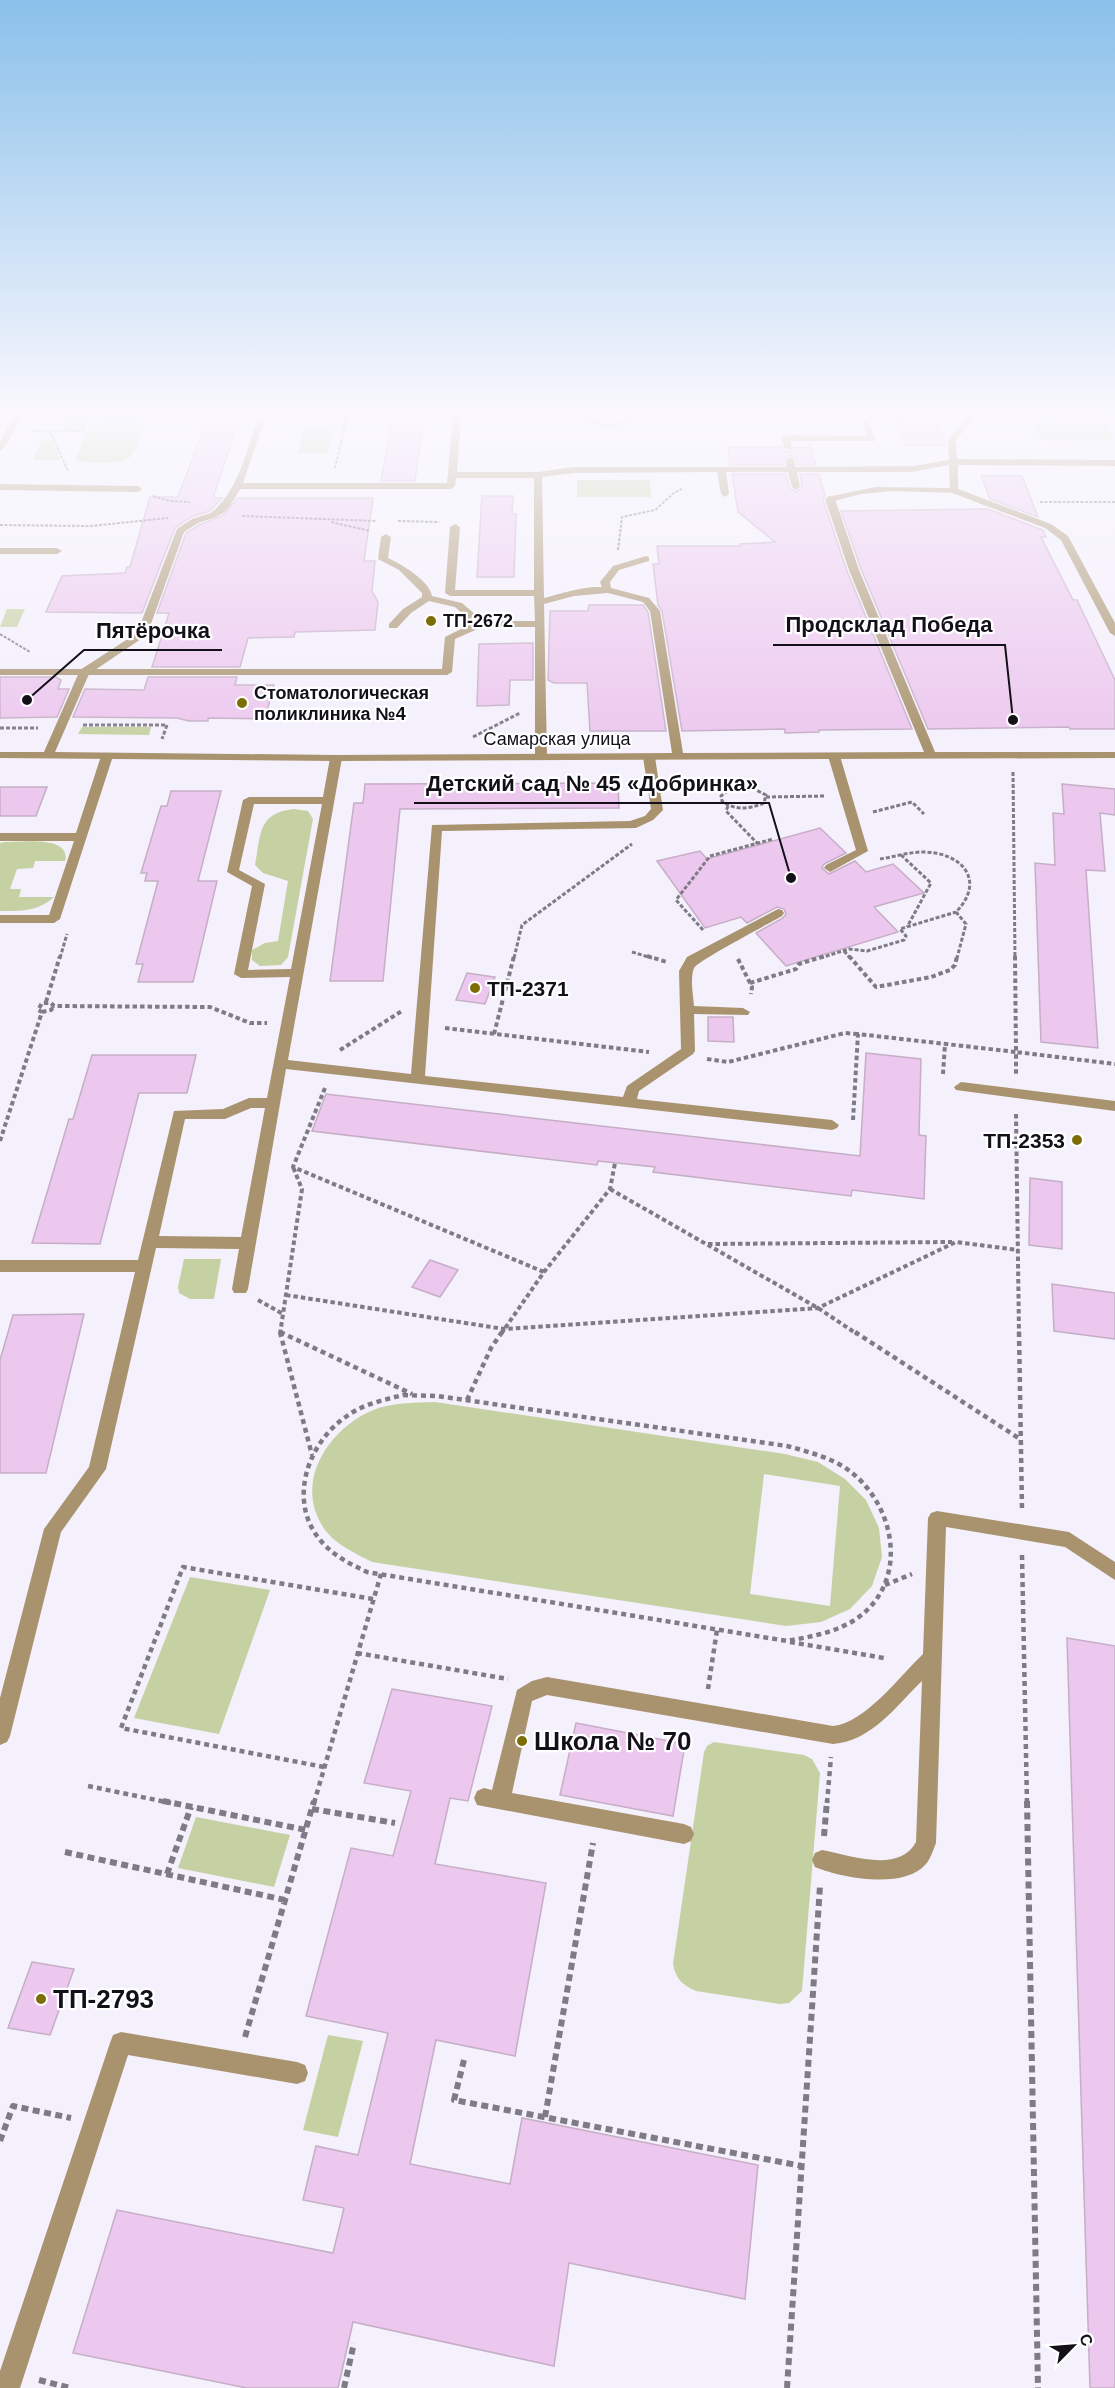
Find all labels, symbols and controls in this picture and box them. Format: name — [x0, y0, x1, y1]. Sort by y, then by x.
callout: Продсклад Победа — [773, 605, 1005, 645]
callout: Пятёрочка — [84, 610, 222, 650]
place label: ТП-2672 — [443, 611, 513, 631]
text: Продсклад Победа — [785, 612, 993, 637]
marker: ТП-2672 — [424, 614, 438, 628]
text: Пятёрочка — [96, 618, 211, 643]
place label: Стоматологическая поликлиника №4 — [254, 683, 429, 724]
marker: Стоматологическая поликлиника №4 — [235, 696, 249, 710]
street label: Самарская улица — [483, 729, 632, 749]
callout: Детский сад № 45 «Добринка» — [414, 763, 769, 803]
text: Детский сад № 45 «Добринка» — [426, 771, 758, 796]
place label: ТП-2371 — [487, 977, 569, 1000]
marker: ТП-2371 — [468, 981, 482, 995]
place label: ТП-2353 — [983, 1129, 1065, 1152]
marker: ТП-2353 — [1070, 1133, 1084, 1147]
place label: Школа № 70 — [534, 1726, 691, 1756]
marker: Школа № 70 — [515, 1734, 529, 1748]
place label: ТП-2793 — [53, 1984, 154, 2014]
marker: ТП-2793 — [34, 1992, 48, 2006]
north arrow — [1043, 2316, 1103, 2376]
text: С — [1076, 2331, 1096, 2349]

